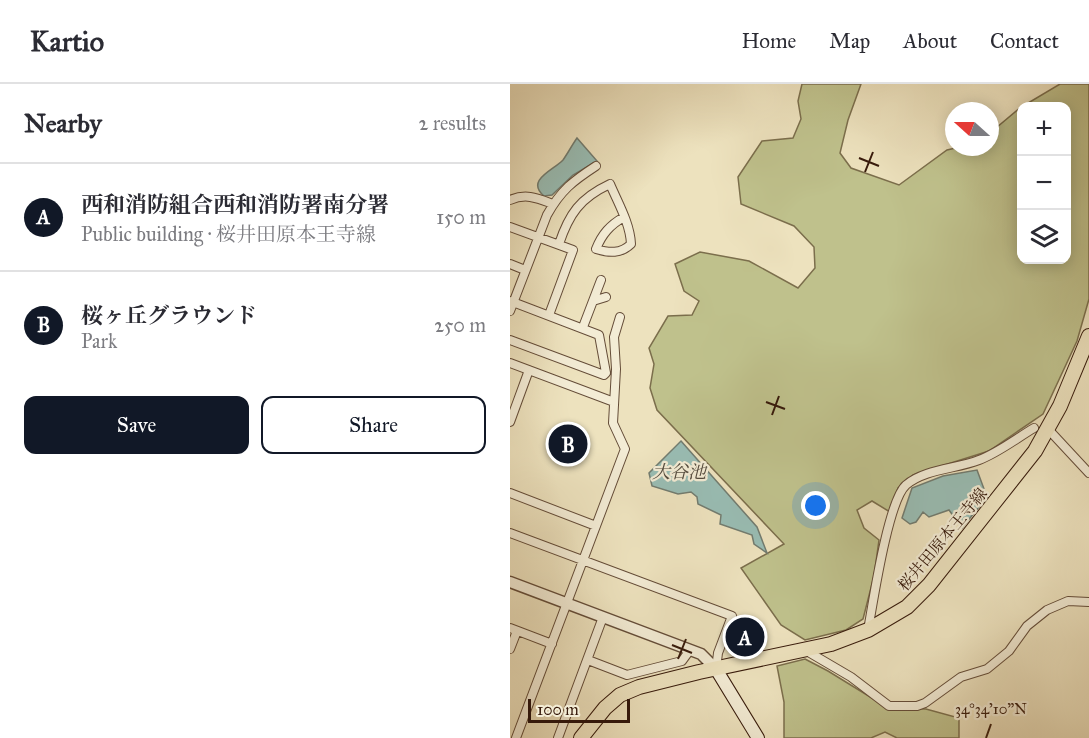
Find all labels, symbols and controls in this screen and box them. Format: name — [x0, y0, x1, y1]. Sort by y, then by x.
text: Kartio — [30, 24, 104, 59]
text: Home — [741, 28, 796, 54]
text: Map — [829, 28, 870, 54]
text: About — [903, 28, 957, 54]
text: Contact — [990, 28, 1059, 54]
north arrow — [945, 102, 999, 156]
map controls — [1017, 102, 1071, 264]
button: + — [1017, 102, 1071, 156]
text: Nearby — [24, 107, 102, 139]
text: 2 results — [418, 111, 486, 135]
button: − — [1017, 156, 1071, 210]
text: 西和消防組合西和消防署南分署 — [81, 191, 389, 218]
text: A — [37, 205, 50, 229]
text: 150 m — [436, 205, 486, 229]
button: layers — [1017, 210, 1071, 264]
text: Public building · 桜井田原本王寺線 — [81, 222, 376, 246]
text: 桜ヶ丘グラウンド — [81, 302, 257, 329]
text: B — [37, 313, 50, 337]
text: 250 m — [434, 313, 486, 337]
text: Park — [81, 329, 117, 353]
button: Save — [24, 396, 249, 454]
button: Share — [261, 396, 486, 454]
pin: B — [548, 422, 588, 466]
water label: 大谷池 — [652, 461, 708, 483]
street label: 桜井田原本王寺線 — [894, 484, 991, 594]
your location — [801, 491, 830, 520]
pin: A — [726, 614, 764, 660]
scale bar — [528, 696, 630, 724]
text: 100 m — [537, 700, 579, 719]
text: 34°34'10"N — [955, 700, 1027, 718]

